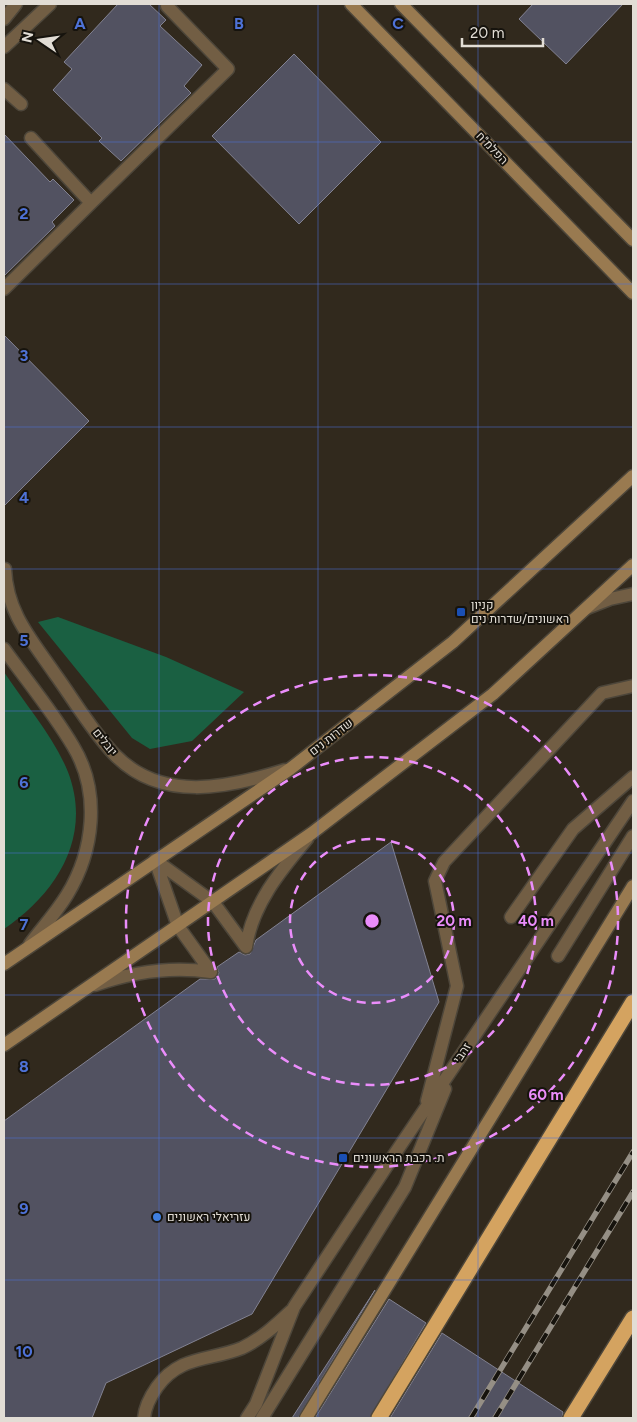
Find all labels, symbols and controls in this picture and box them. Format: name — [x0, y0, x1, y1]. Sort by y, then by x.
text: A — [74, 14, 86, 33]
text: B — [234, 14, 244, 33]
text: C — [392, 14, 404, 33]
north arrow — [15, 15, 65, 65]
scale bar — [462, 15, 543, 47]
text: 20 m — [470, 24, 504, 42]
text: N — [18, 30, 37, 44]
street label: הפלמ"ח — [473, 129, 511, 167]
text: 2 — [19, 204, 29, 223]
text: 3 — [20, 346, 29, 365]
text: 4 — [19, 488, 29, 507]
place label: קניון ראשונים/שדרות נים — [471, 598, 569, 626]
marker: קניון ראשונים/שדרות נים — [455, 606, 467, 618]
text: 5 — [19, 631, 29, 650]
street label: שדרות נים — [306, 716, 356, 758]
street label: יובלים — [90, 726, 120, 758]
text: 6 — [19, 773, 29, 792]
centre of rings — [363, 912, 381, 930]
text: 20 m — [436, 912, 472, 930]
text: 40 m — [518, 912, 554, 930]
text: 7 — [20, 915, 29, 934]
street label: זהבי — [450, 1040, 474, 1066]
text: 8 — [19, 1057, 29, 1076]
text: 60 m — [528, 1086, 564, 1104]
place label: ת. רכבת הראשונים — [353, 1151, 444, 1165]
marker: ת. רכבת הראשונים — [337, 1152, 349, 1164]
text: 9 — [19, 1199, 29, 1218]
place label: עזריאלי ראשונים — [167, 1210, 250, 1224]
marker: עזריאלי ראשונים — [151, 1211, 163, 1223]
text: 10 — [15, 1342, 33, 1361]

